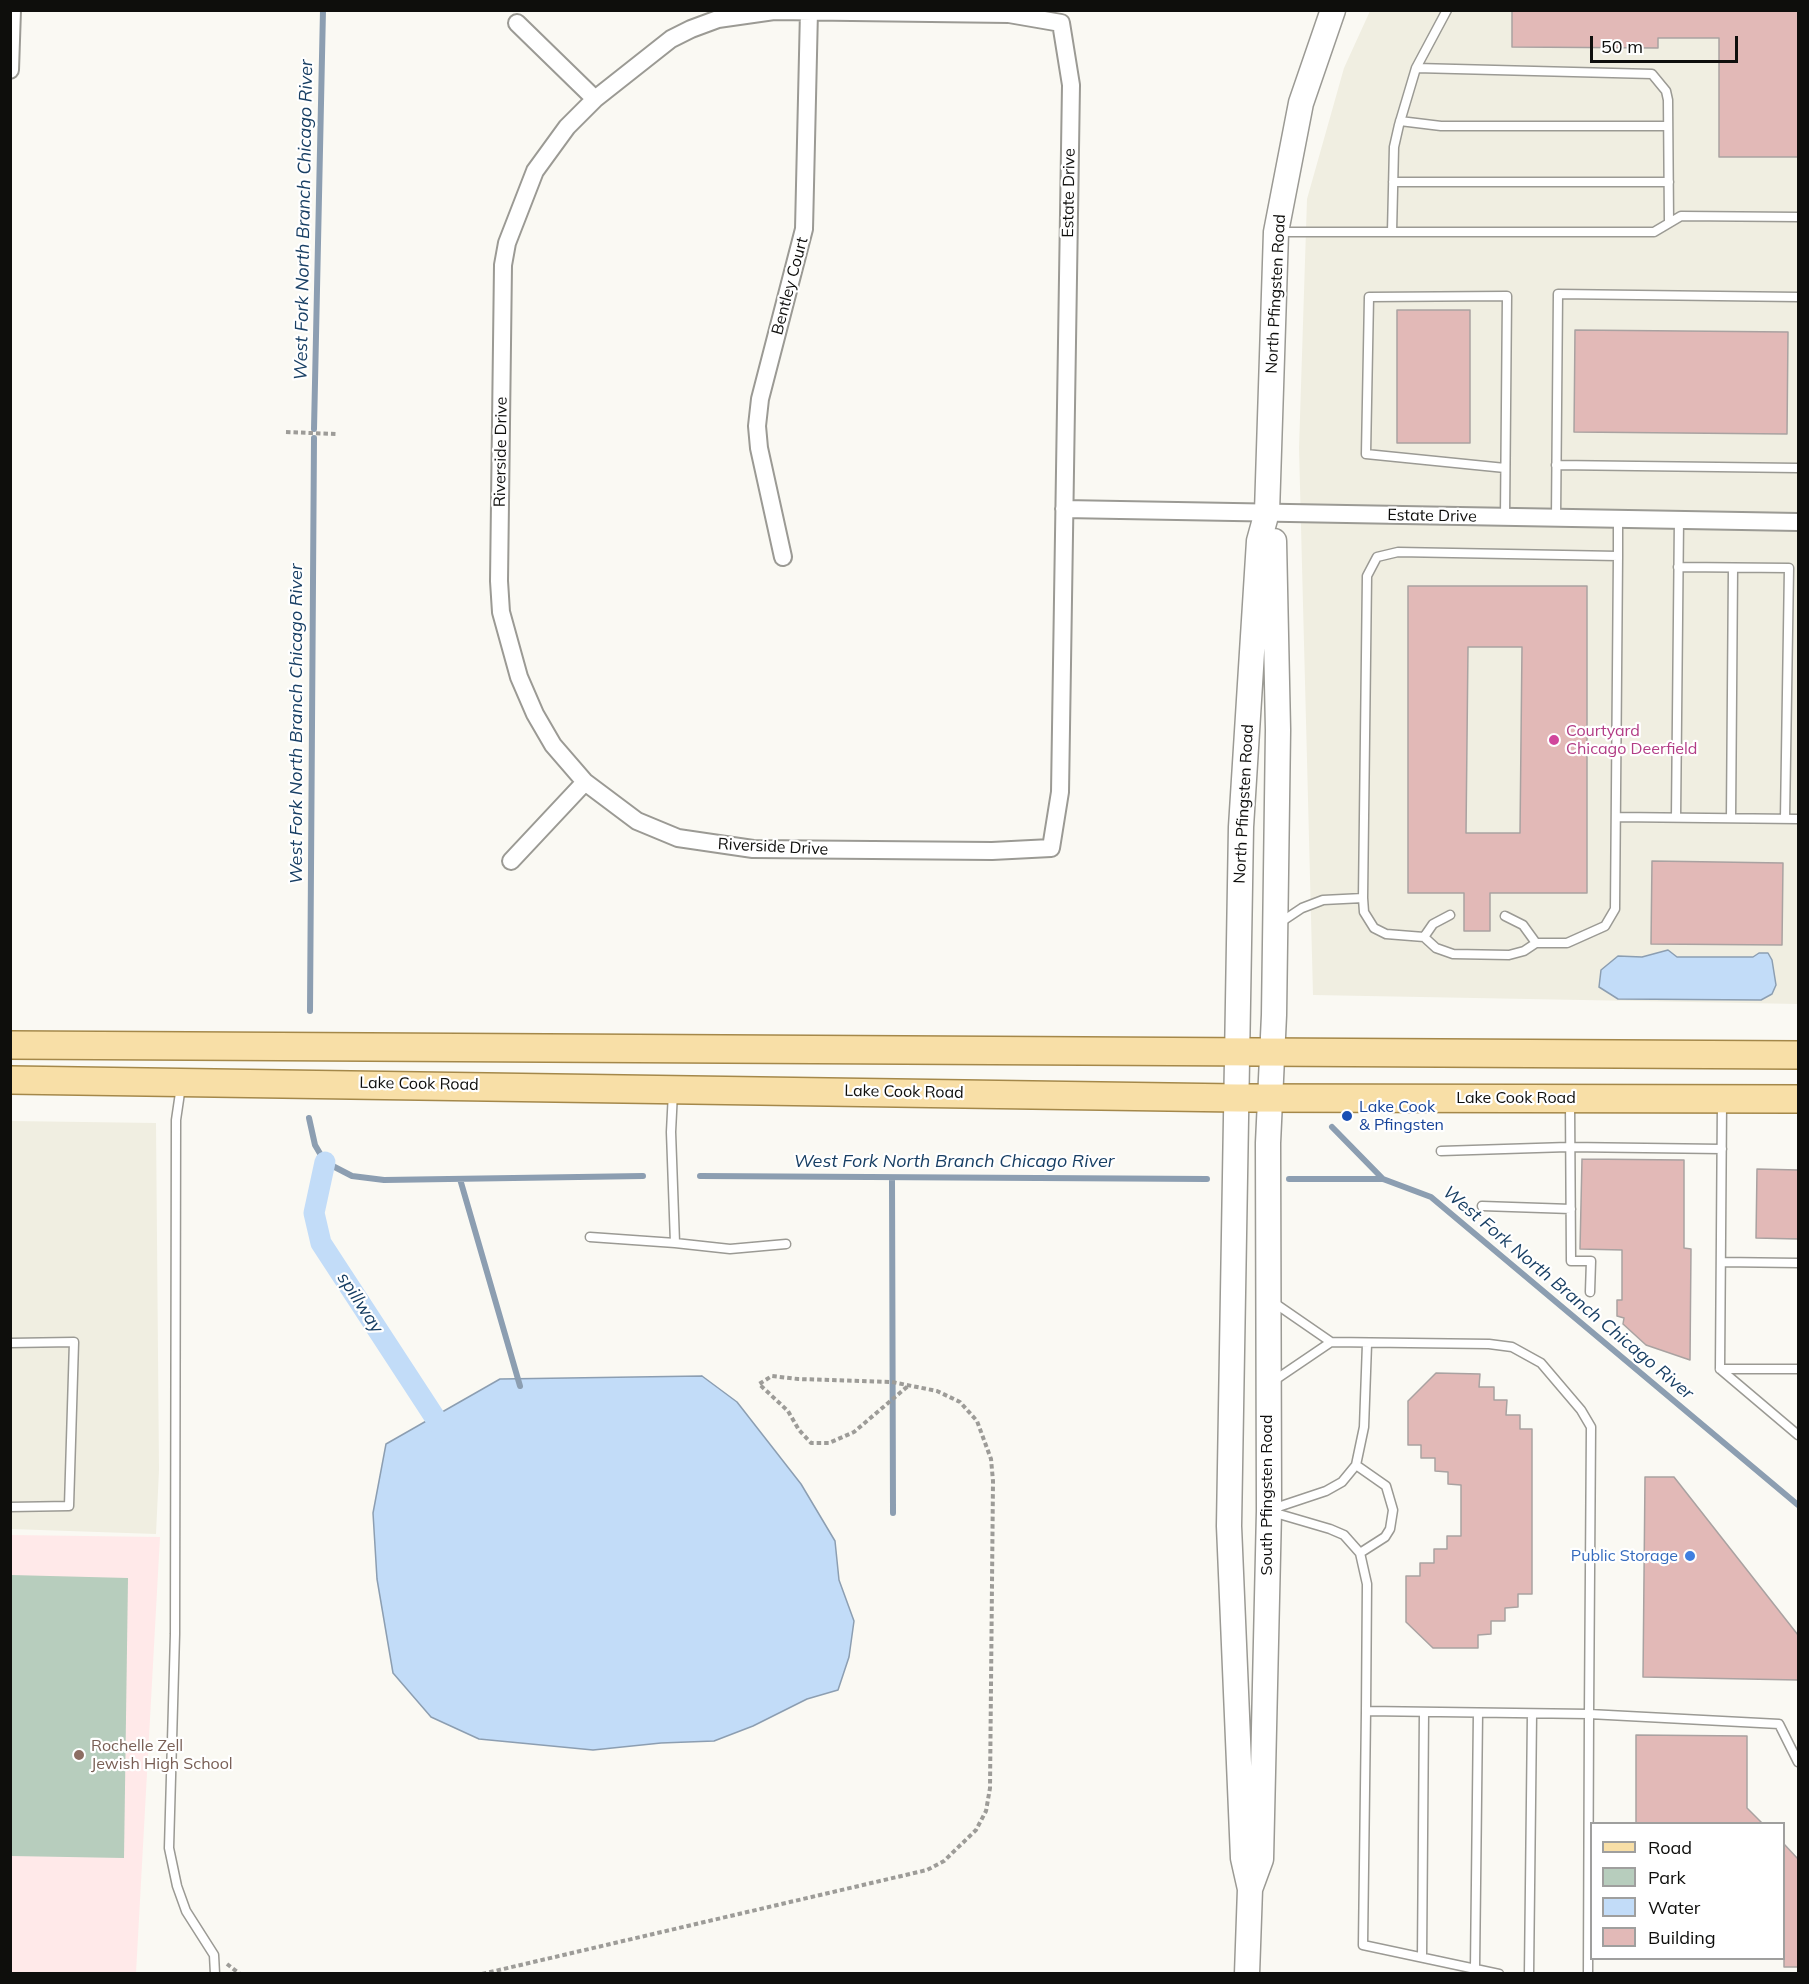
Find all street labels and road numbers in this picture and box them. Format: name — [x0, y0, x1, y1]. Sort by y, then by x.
street label: Estate Drive — [1059, 148, 1079, 238]
street label: North Pfingsten Road — [1262, 214, 1290, 374]
street label: Bentley Court — [768, 235, 812, 337]
street label: Riverside Drive — [490, 397, 512, 507]
street label: Estate Drive — [1387, 506, 1477, 526]
street label: North Pfingsten Road — [1230, 724, 1258, 884]
street label: Riverside Drive — [717, 835, 829, 859]
street label: Lake Cook Road — [359, 1073, 479, 1095]
street label: Lake Cook Road — [844, 1081, 964, 1103]
street label: Lake Cook Road — [1456, 1088, 1576, 1108]
street label: South Pfingsten Road — [1257, 1415, 1277, 1575]

